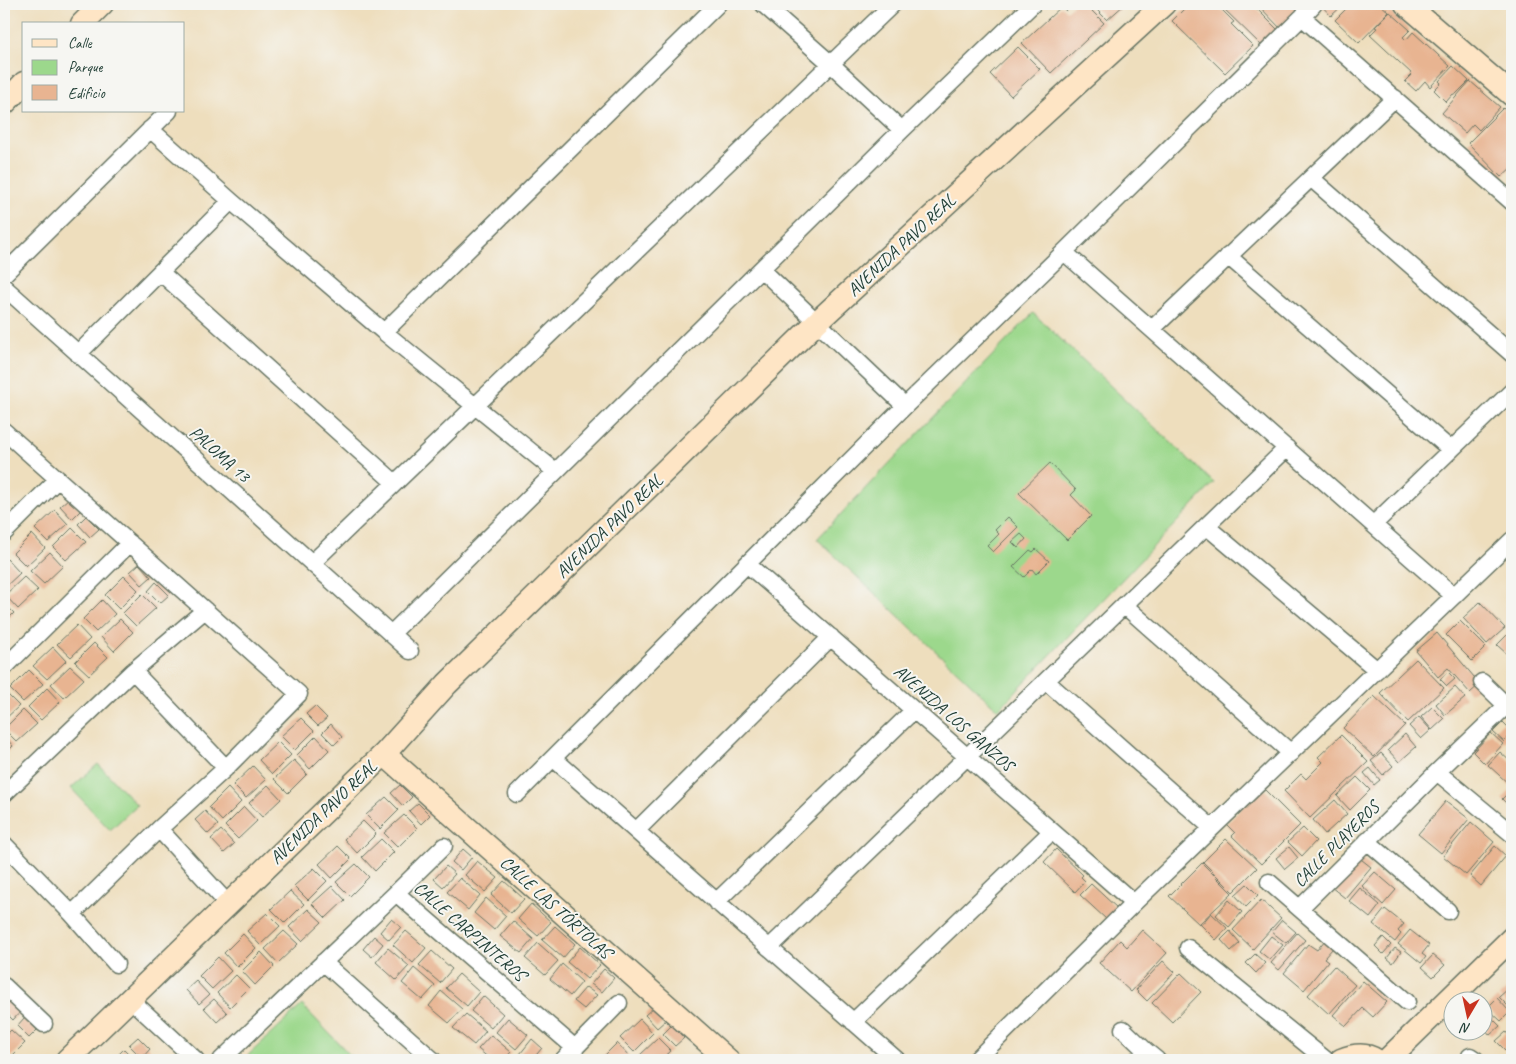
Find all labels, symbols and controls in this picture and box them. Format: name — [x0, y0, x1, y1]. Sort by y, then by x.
legend — [22, 22, 185, 112]
text: Calle — [68, 34, 93, 53]
text: Parque — [68, 58, 104, 77]
text: Edificio — [68, 84, 106, 103]
street label: AVENIDA PAVO REAL — [842, 188, 961, 301]
street label: PALOMA 13 — [185, 421, 256, 488]
street label: AVENIDA PAVO REAL — [551, 469, 668, 583]
street label: AVENIDA LOS GANZOS — [890, 660, 1021, 778]
street label: AVENIDA PAVO REAL — [265, 755, 382, 869]
street label: CALLE PLAYEROS — [1288, 795, 1385, 892]
street label: CALLE LAS TÓRTOLAS — [496, 851, 619, 965]
street label: CALLE CARPINTEROS — [410, 876, 533, 988]
north arrow — [1444, 992, 1494, 1042]
text: N — [1458, 1019, 1472, 1037]

